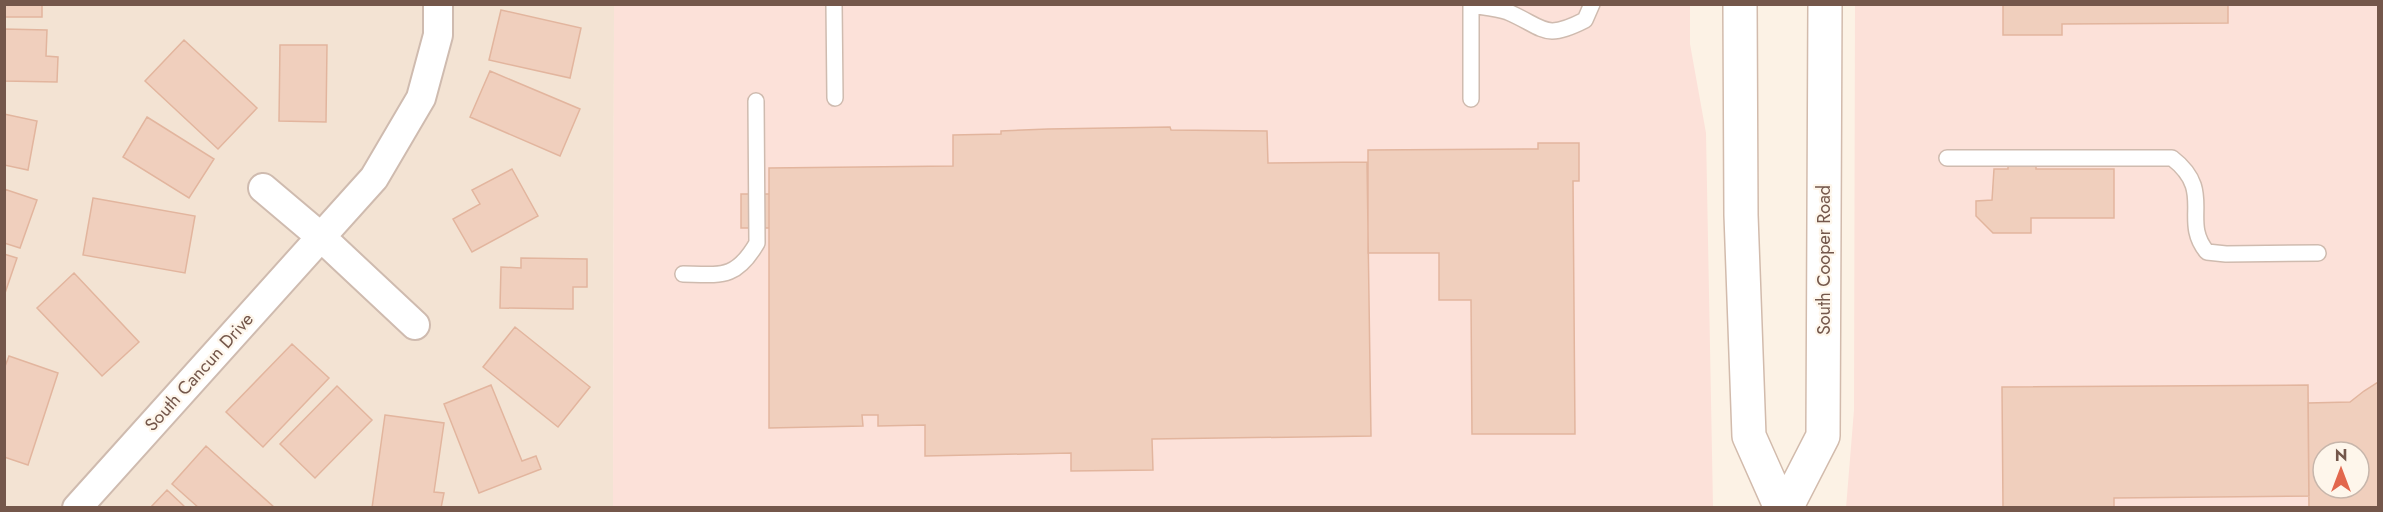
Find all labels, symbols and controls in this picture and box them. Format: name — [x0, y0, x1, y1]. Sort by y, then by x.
street label: South Cooper Road — [1811, 185, 1837, 335]
street label: South Cancun Drive — [139, 307, 259, 437]
north arrow — [2311, 440, 2371, 500]
text: N — [2335, 444, 2347, 467]

